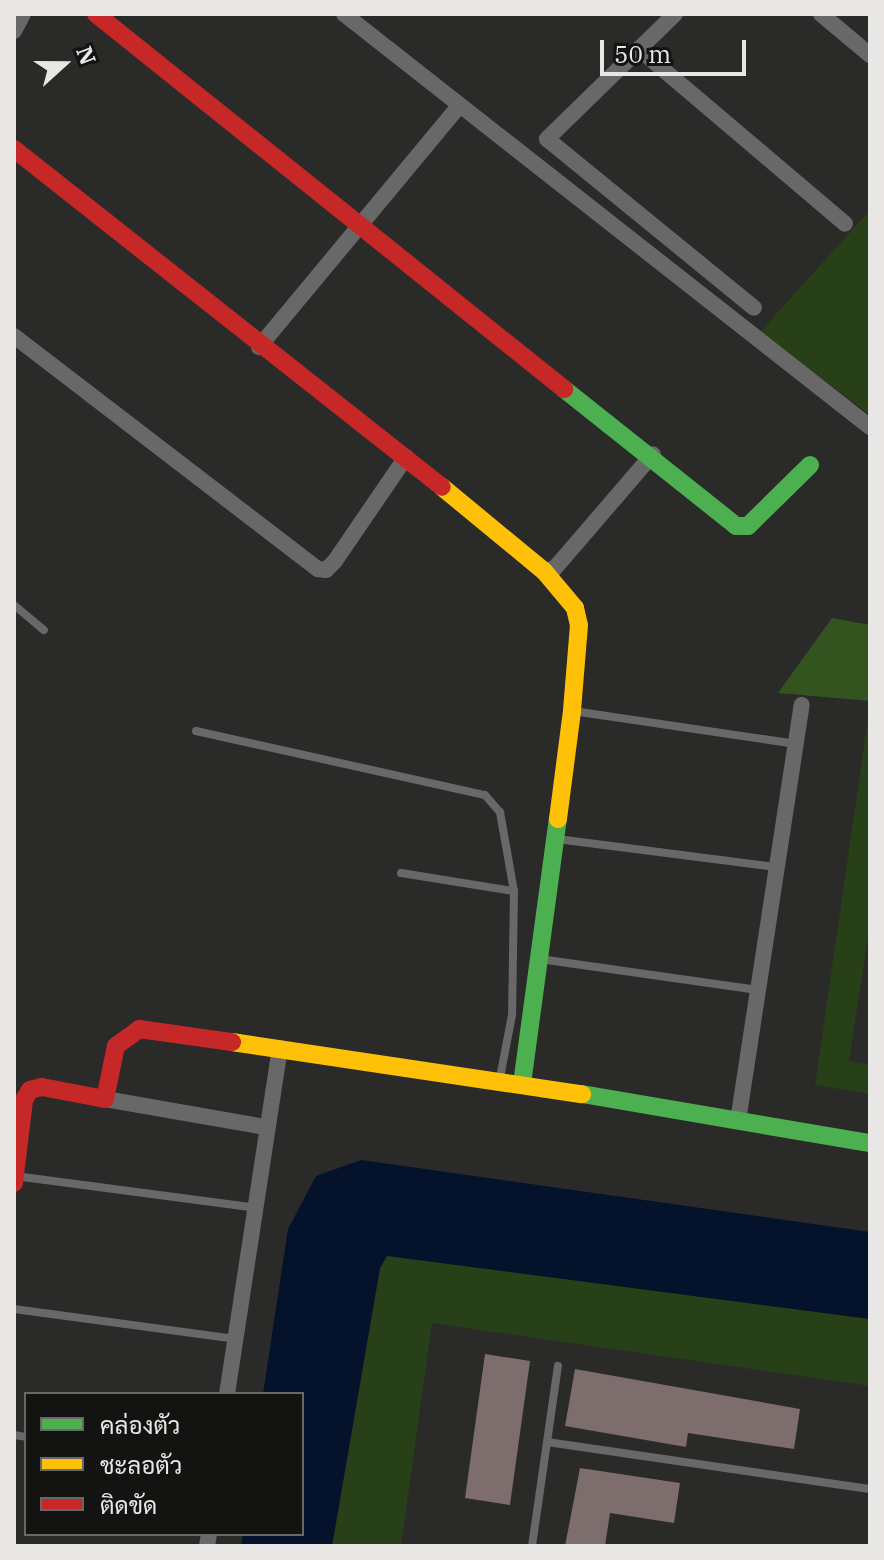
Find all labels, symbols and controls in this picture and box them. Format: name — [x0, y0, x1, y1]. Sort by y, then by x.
north arrow — [24, 24, 104, 104]
scale bar — [604, 24, 750, 74]
text: 50 m — [614, 38, 671, 70]
text: N — [70, 42, 104, 69]
legend — [24, 1392, 304, 1536]
text: คล่องตัว — [100, 1409, 180, 1441]
text: ชะลอตัว — [100, 1449, 182, 1481]
text: ติดขัด — [100, 1489, 157, 1521]

